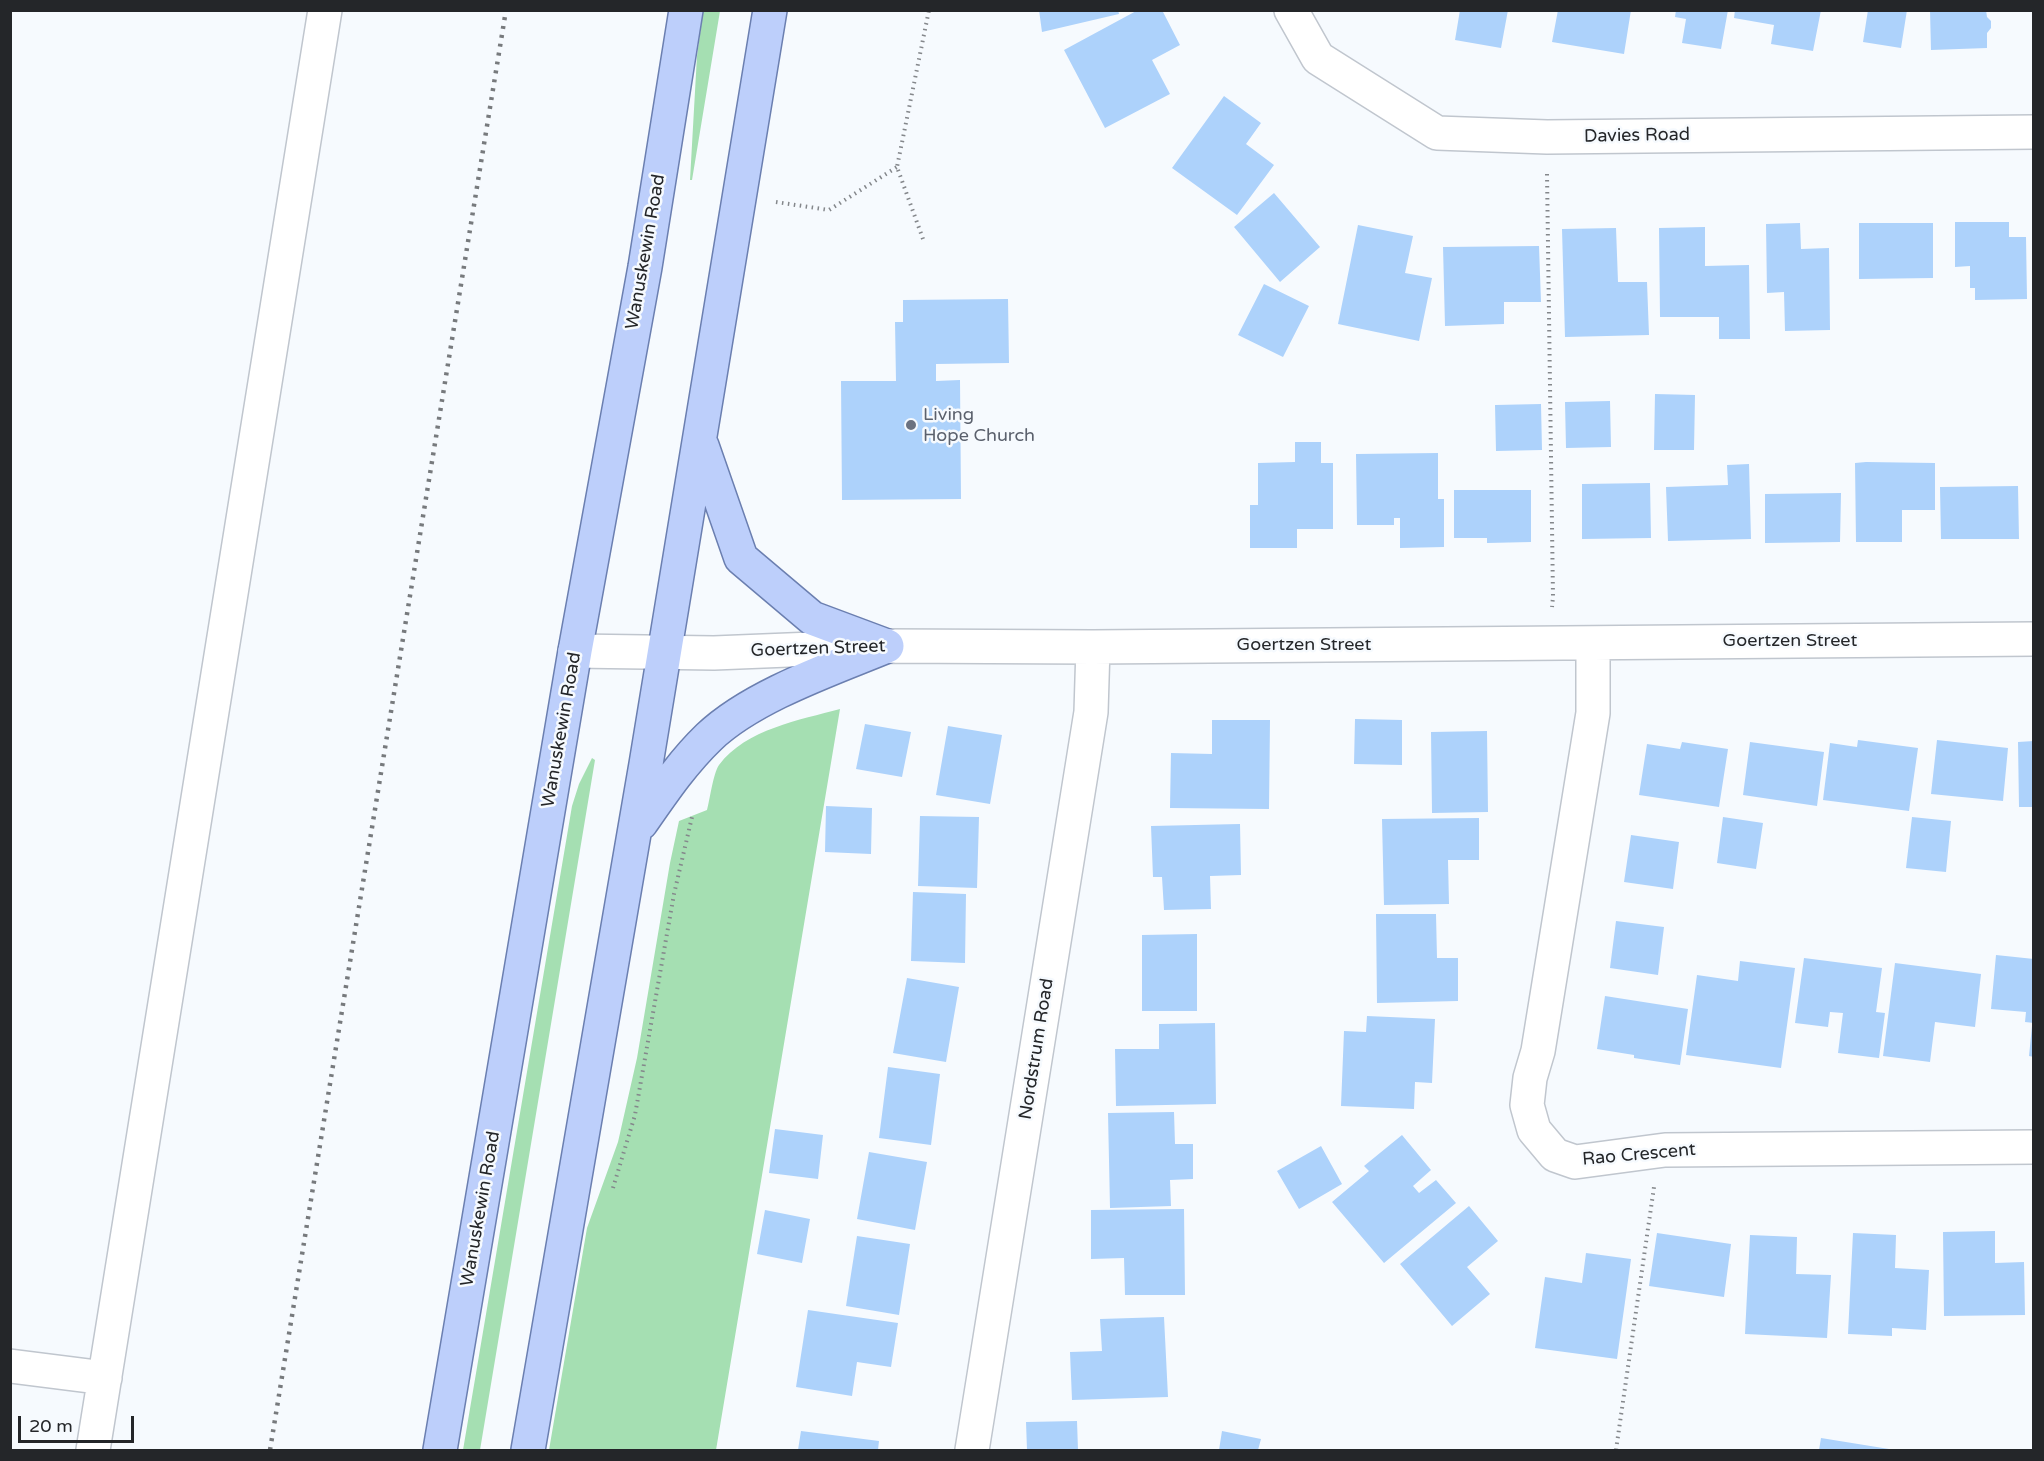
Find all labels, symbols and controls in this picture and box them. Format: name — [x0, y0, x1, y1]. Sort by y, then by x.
street label: Davies Road — [1584, 124, 1690, 148]
street label: Wanuskewin Road — [622, 173, 670, 331]
place label: Living Hope Church — [923, 404, 1035, 446]
marker: Living Hope Church — [904, 418, 918, 432]
street label: Goertzen Street — [1723, 630, 1857, 652]
street label: Goertzen Street — [1237, 634, 1371, 656]
street label: Goertzen Street — [750, 636, 886, 662]
street label: Wanuskewin Road — [538, 651, 586, 809]
street label: Nordstrum Road — [1015, 977, 1059, 1121]
street label: Wanuskewin Road — [457, 1130, 505, 1288]
street label: Rao Crescent — [1581, 1139, 1697, 1171]
scale bar — [21, 1404, 136, 1442]
text: 20 m — [29, 1415, 73, 1437]

